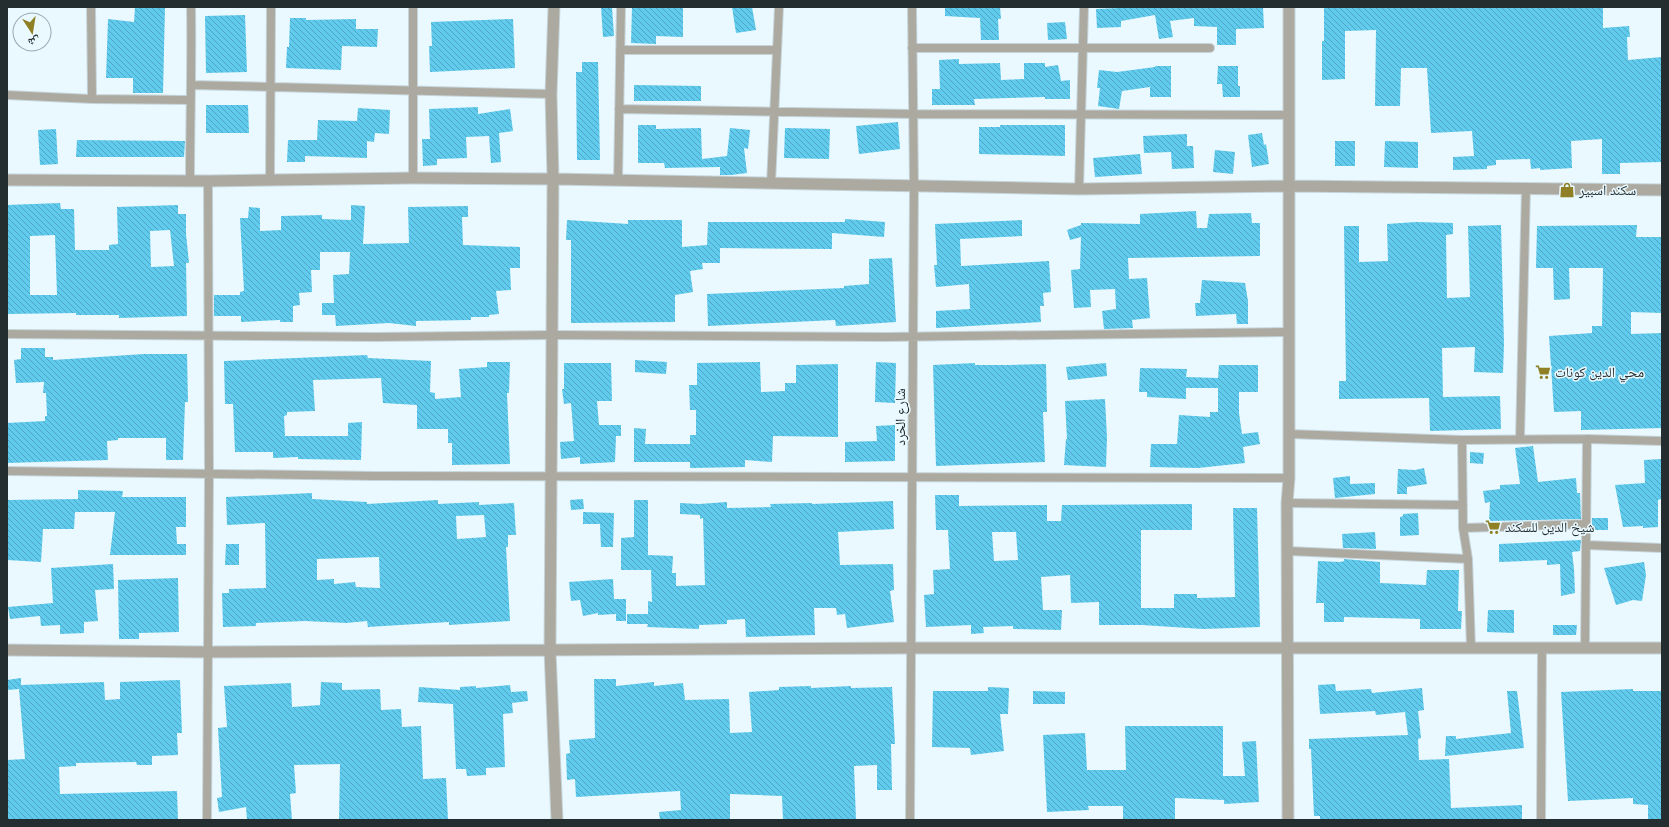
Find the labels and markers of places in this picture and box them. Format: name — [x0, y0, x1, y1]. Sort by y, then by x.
shop icon: سكند اسبير — [1558, 181, 1576, 199]
place label: سكند اسبير — [1578, 181, 1636, 200]
supermarket icon: محي الدين كونات — [1534, 363, 1552, 381]
place label: محي الدين كونات — [1555, 363, 1644, 383]
supermarket icon: شيخ الدين للسكند — [1484, 518, 1502, 536]
place label: شيخ الدين للسكند — [1505, 518, 1595, 537]

